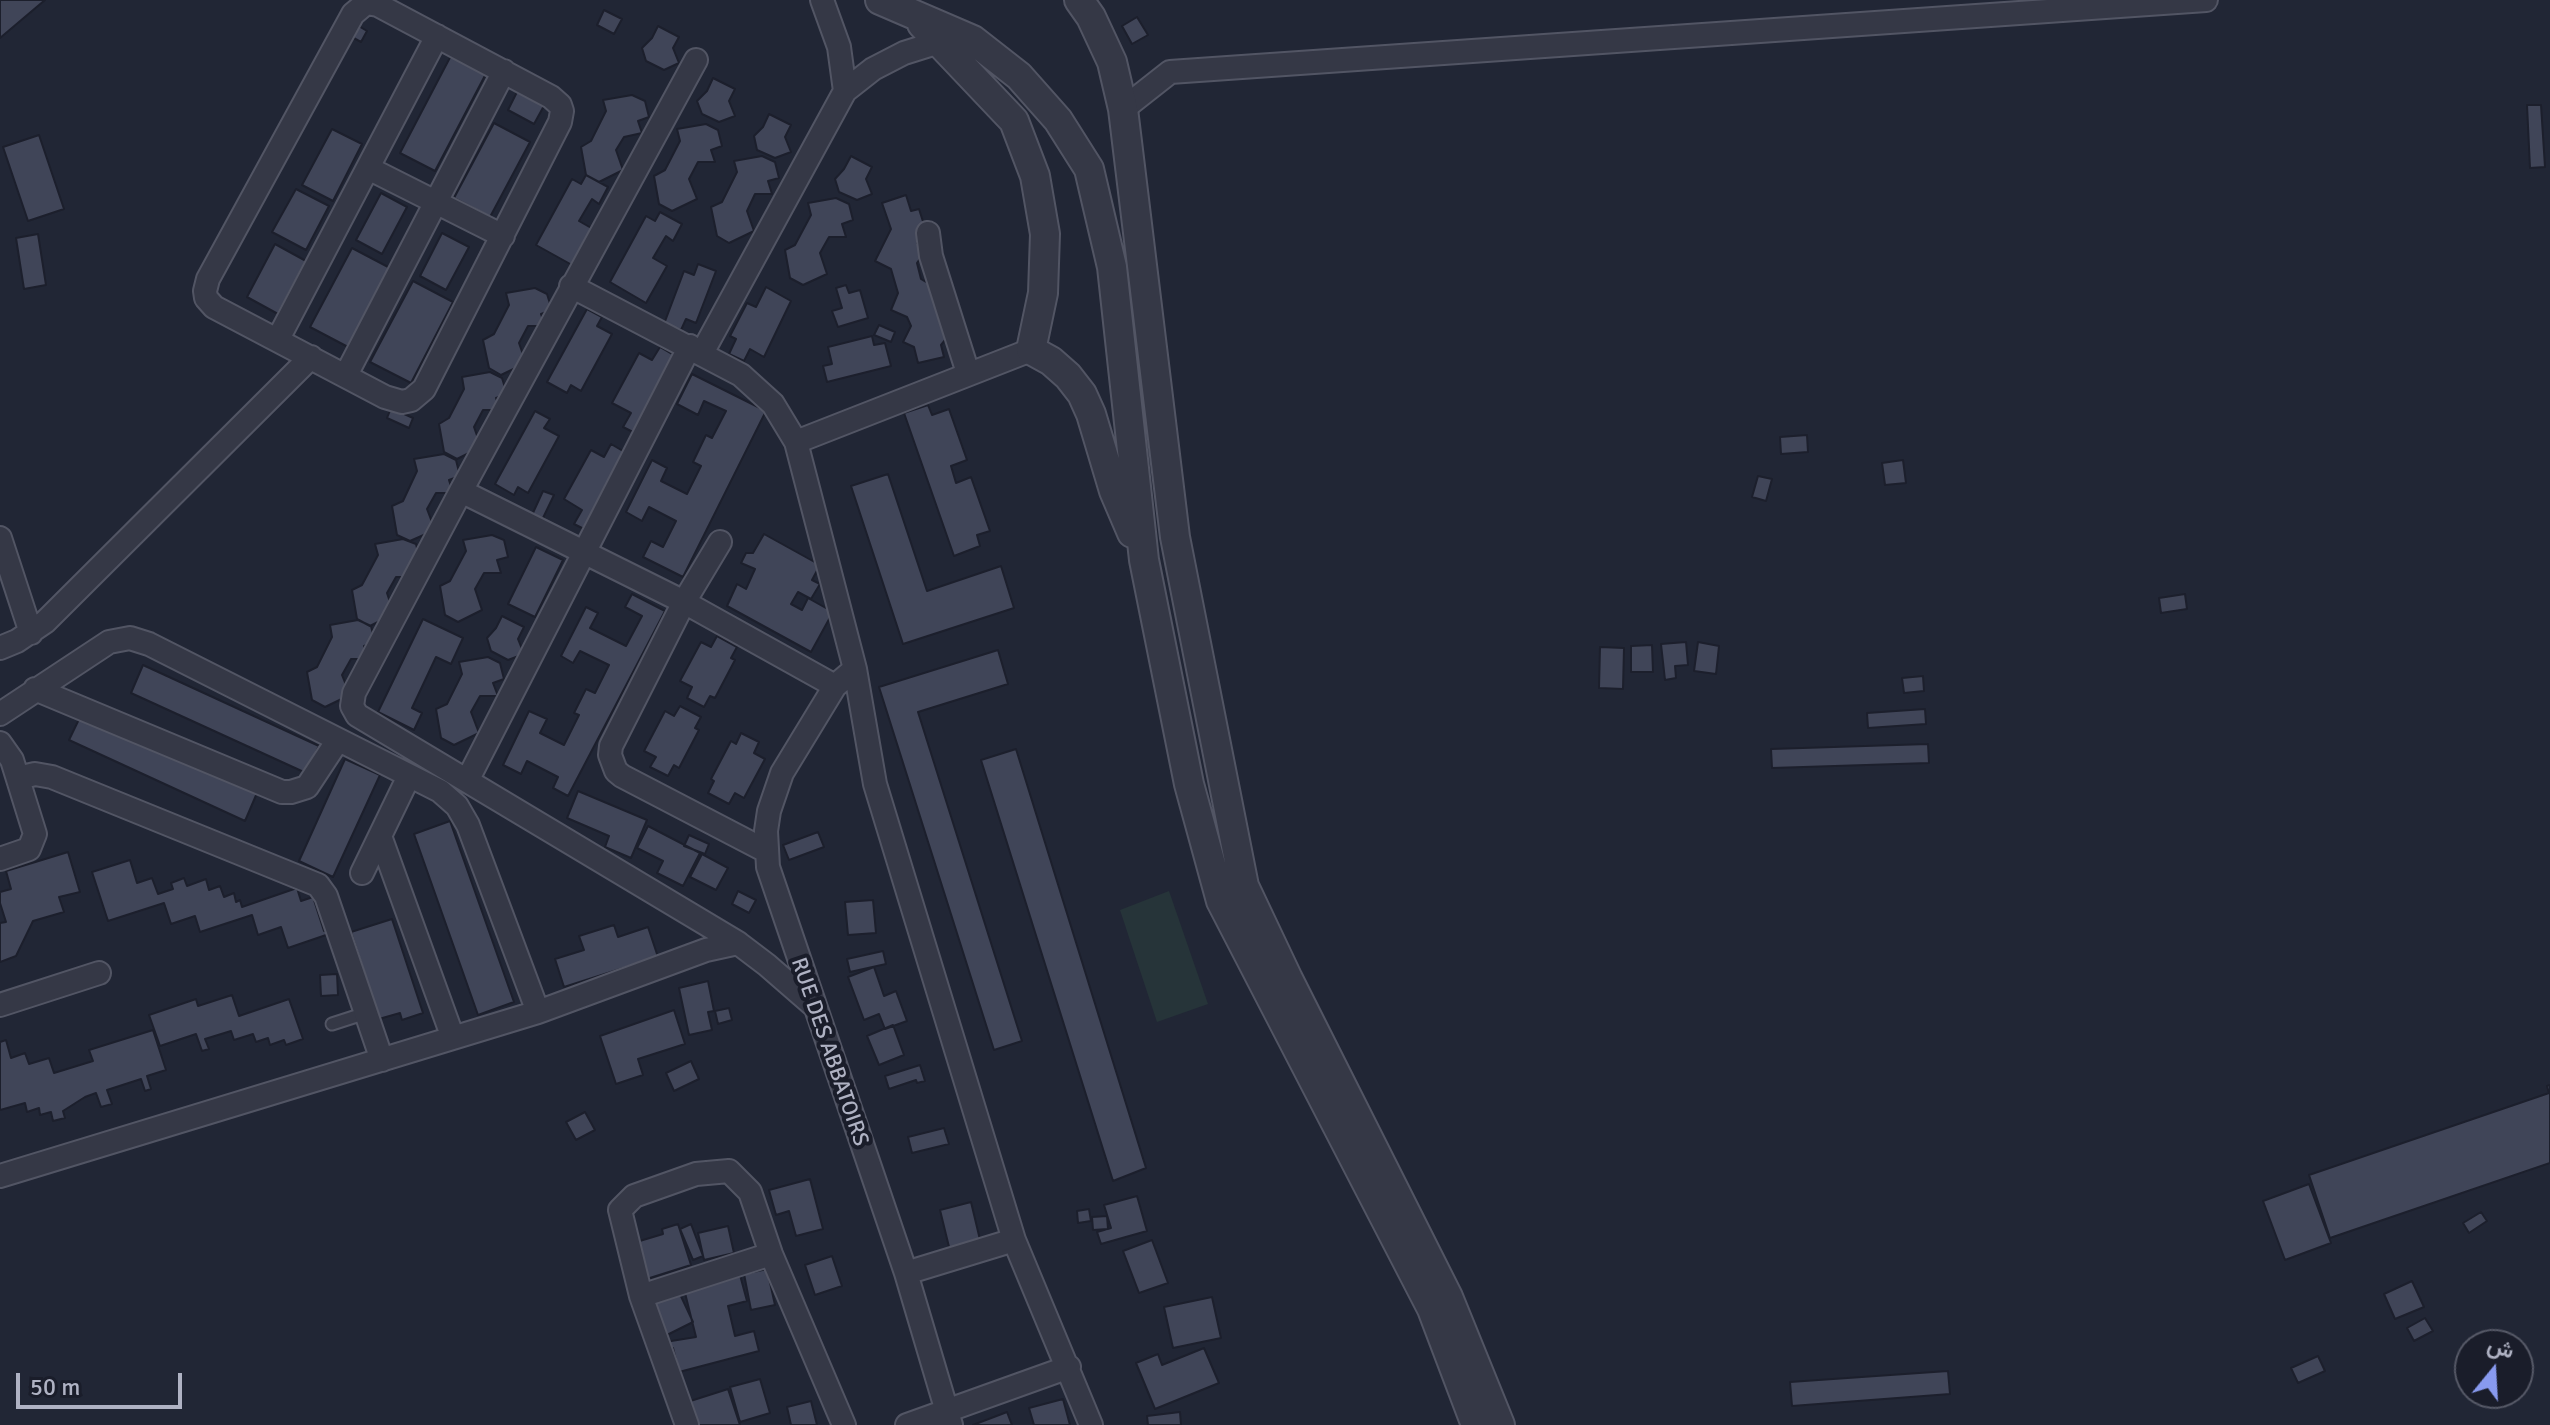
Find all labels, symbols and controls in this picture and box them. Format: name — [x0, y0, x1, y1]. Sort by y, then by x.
street label: RUE DES ABBATOIRS — [784, 954, 874, 1150]
north arrow — [2454, 1329, 2534, 1409]
text: ش — [2484, 1331, 2518, 1365]
scale bar — [20, 1357, 186, 1407]
text: 50 m — [30, 1372, 80, 1402]

